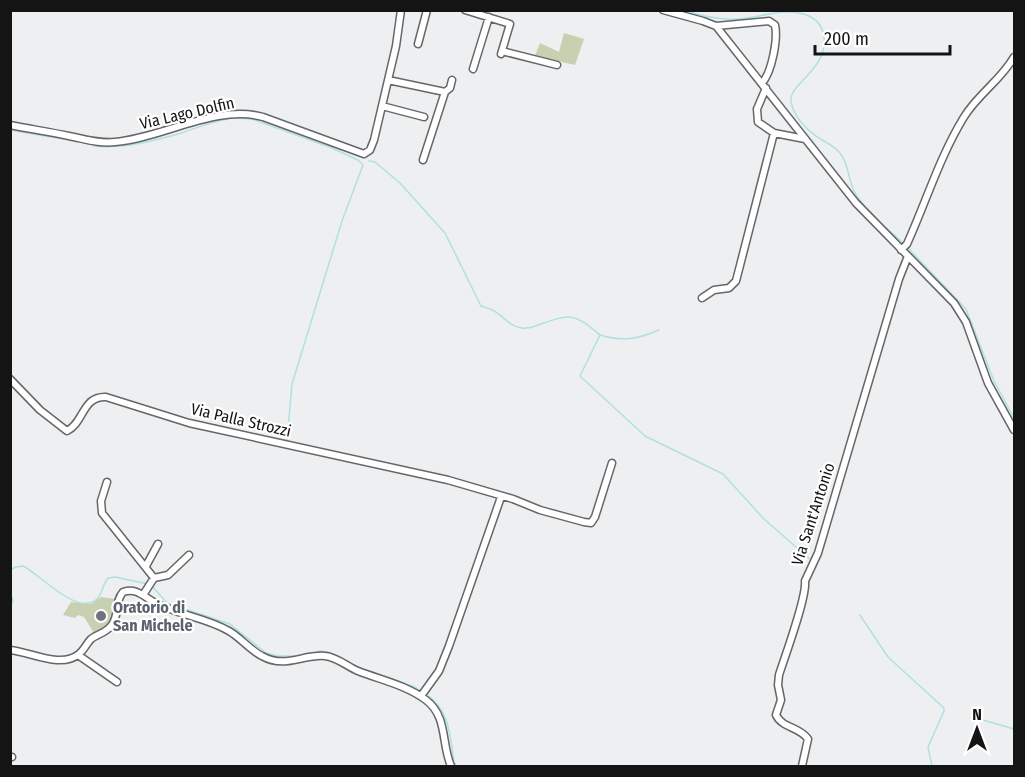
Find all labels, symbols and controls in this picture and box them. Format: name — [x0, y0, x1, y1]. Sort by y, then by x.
scale bar — [815, 18, 950, 56]
text: 200 m — [824, 28, 869, 50]
street label: Via Lago Dolfin — [138, 93, 236, 133]
street label: Via Palla Strozzi — [189, 399, 293, 441]
street label: Via Sant'Antonio — [787, 460, 839, 568]
place label: Oratorio di San Michele — [113, 598, 193, 635]
marker: Oratorio di San Michele — [94, 609, 108, 623]
north arrow — [947, 699, 1007, 759]
text: N — [972, 705, 982, 724]

